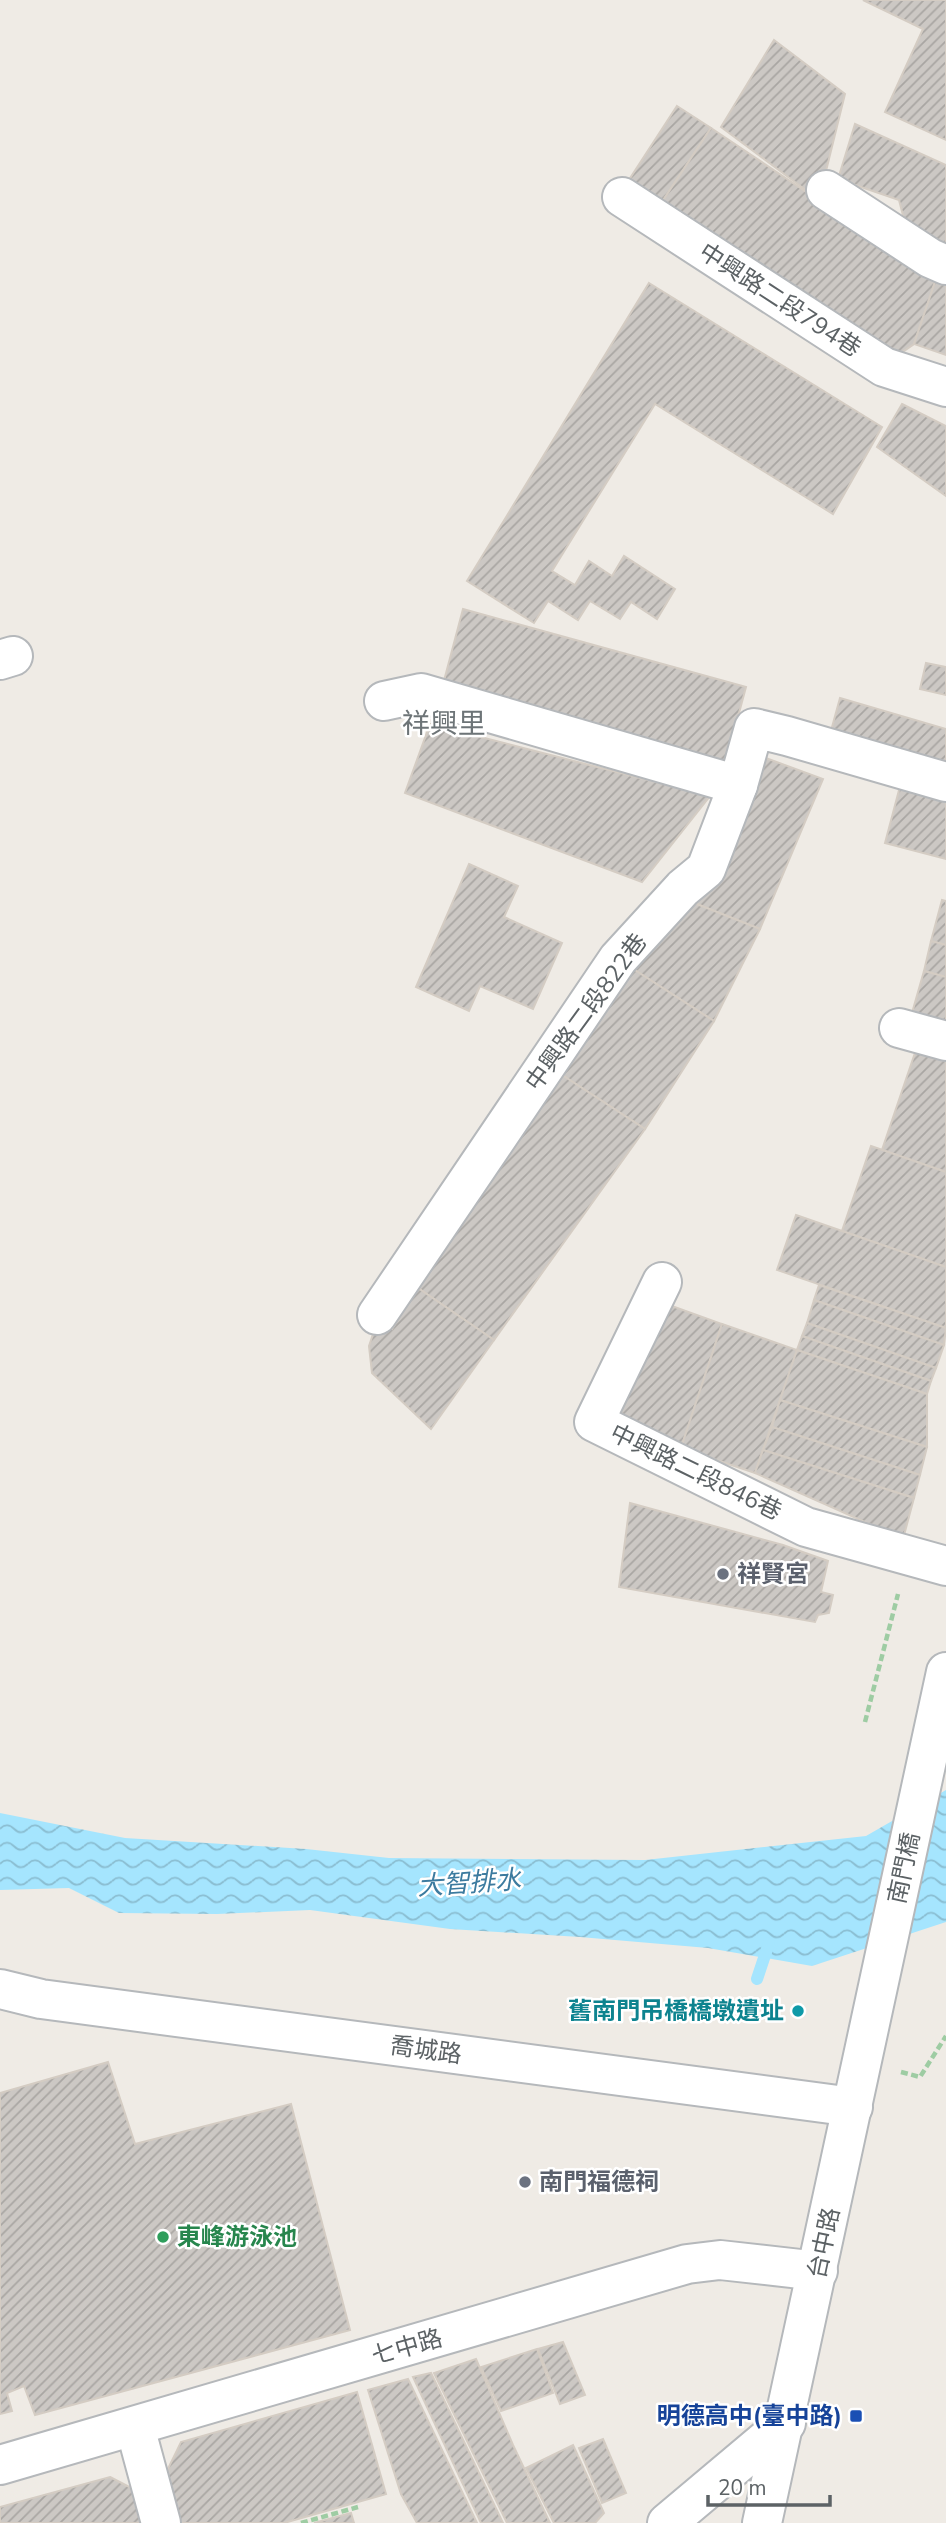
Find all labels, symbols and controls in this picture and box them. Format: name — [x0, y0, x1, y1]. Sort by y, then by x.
street label: 中興路二段794巷 — [693, 236, 867, 364]
district label: 祥興里 — [402, 705, 486, 743]
street label: 中興路二段822巷 — [518, 927, 654, 1097]
street label: 中興路二段846巷 — [605, 1417, 787, 1527]
place label: 祥賢宮 — [737, 1558, 809, 1590]
marker: 祥賢宮 — [715, 1566, 731, 1582]
street label: 南門橋 — [881, 1829, 927, 1907]
water label: 大智排水 — [416, 1862, 523, 1904]
place label: 舊南門吊橋橋墩遺址 — [568, 1995, 784, 2027]
marker: 舊南門吊橋橋墩遺址 — [790, 2003, 806, 2019]
street label: 喬城路 — [388, 2029, 464, 2071]
place label: 南門福德祠 — [539, 2166, 659, 2198]
marker: 南門福德祠 — [517, 2174, 533, 2190]
street label: 台中路 — [801, 2204, 847, 2282]
place label: 東峰游泳池 — [177, 2221, 297, 2253]
marker: 東峰游泳池 — [155, 2229, 171, 2245]
street label: 七中路 — [368, 2322, 446, 2372]
place label: 明德高中(臺中路) — [657, 2400, 842, 2432]
marker: 明德高中(臺中路) — [848, 2408, 864, 2424]
scale bar — [708, 2464, 830, 2508]
text: 20 m — [718, 2474, 767, 2502]

